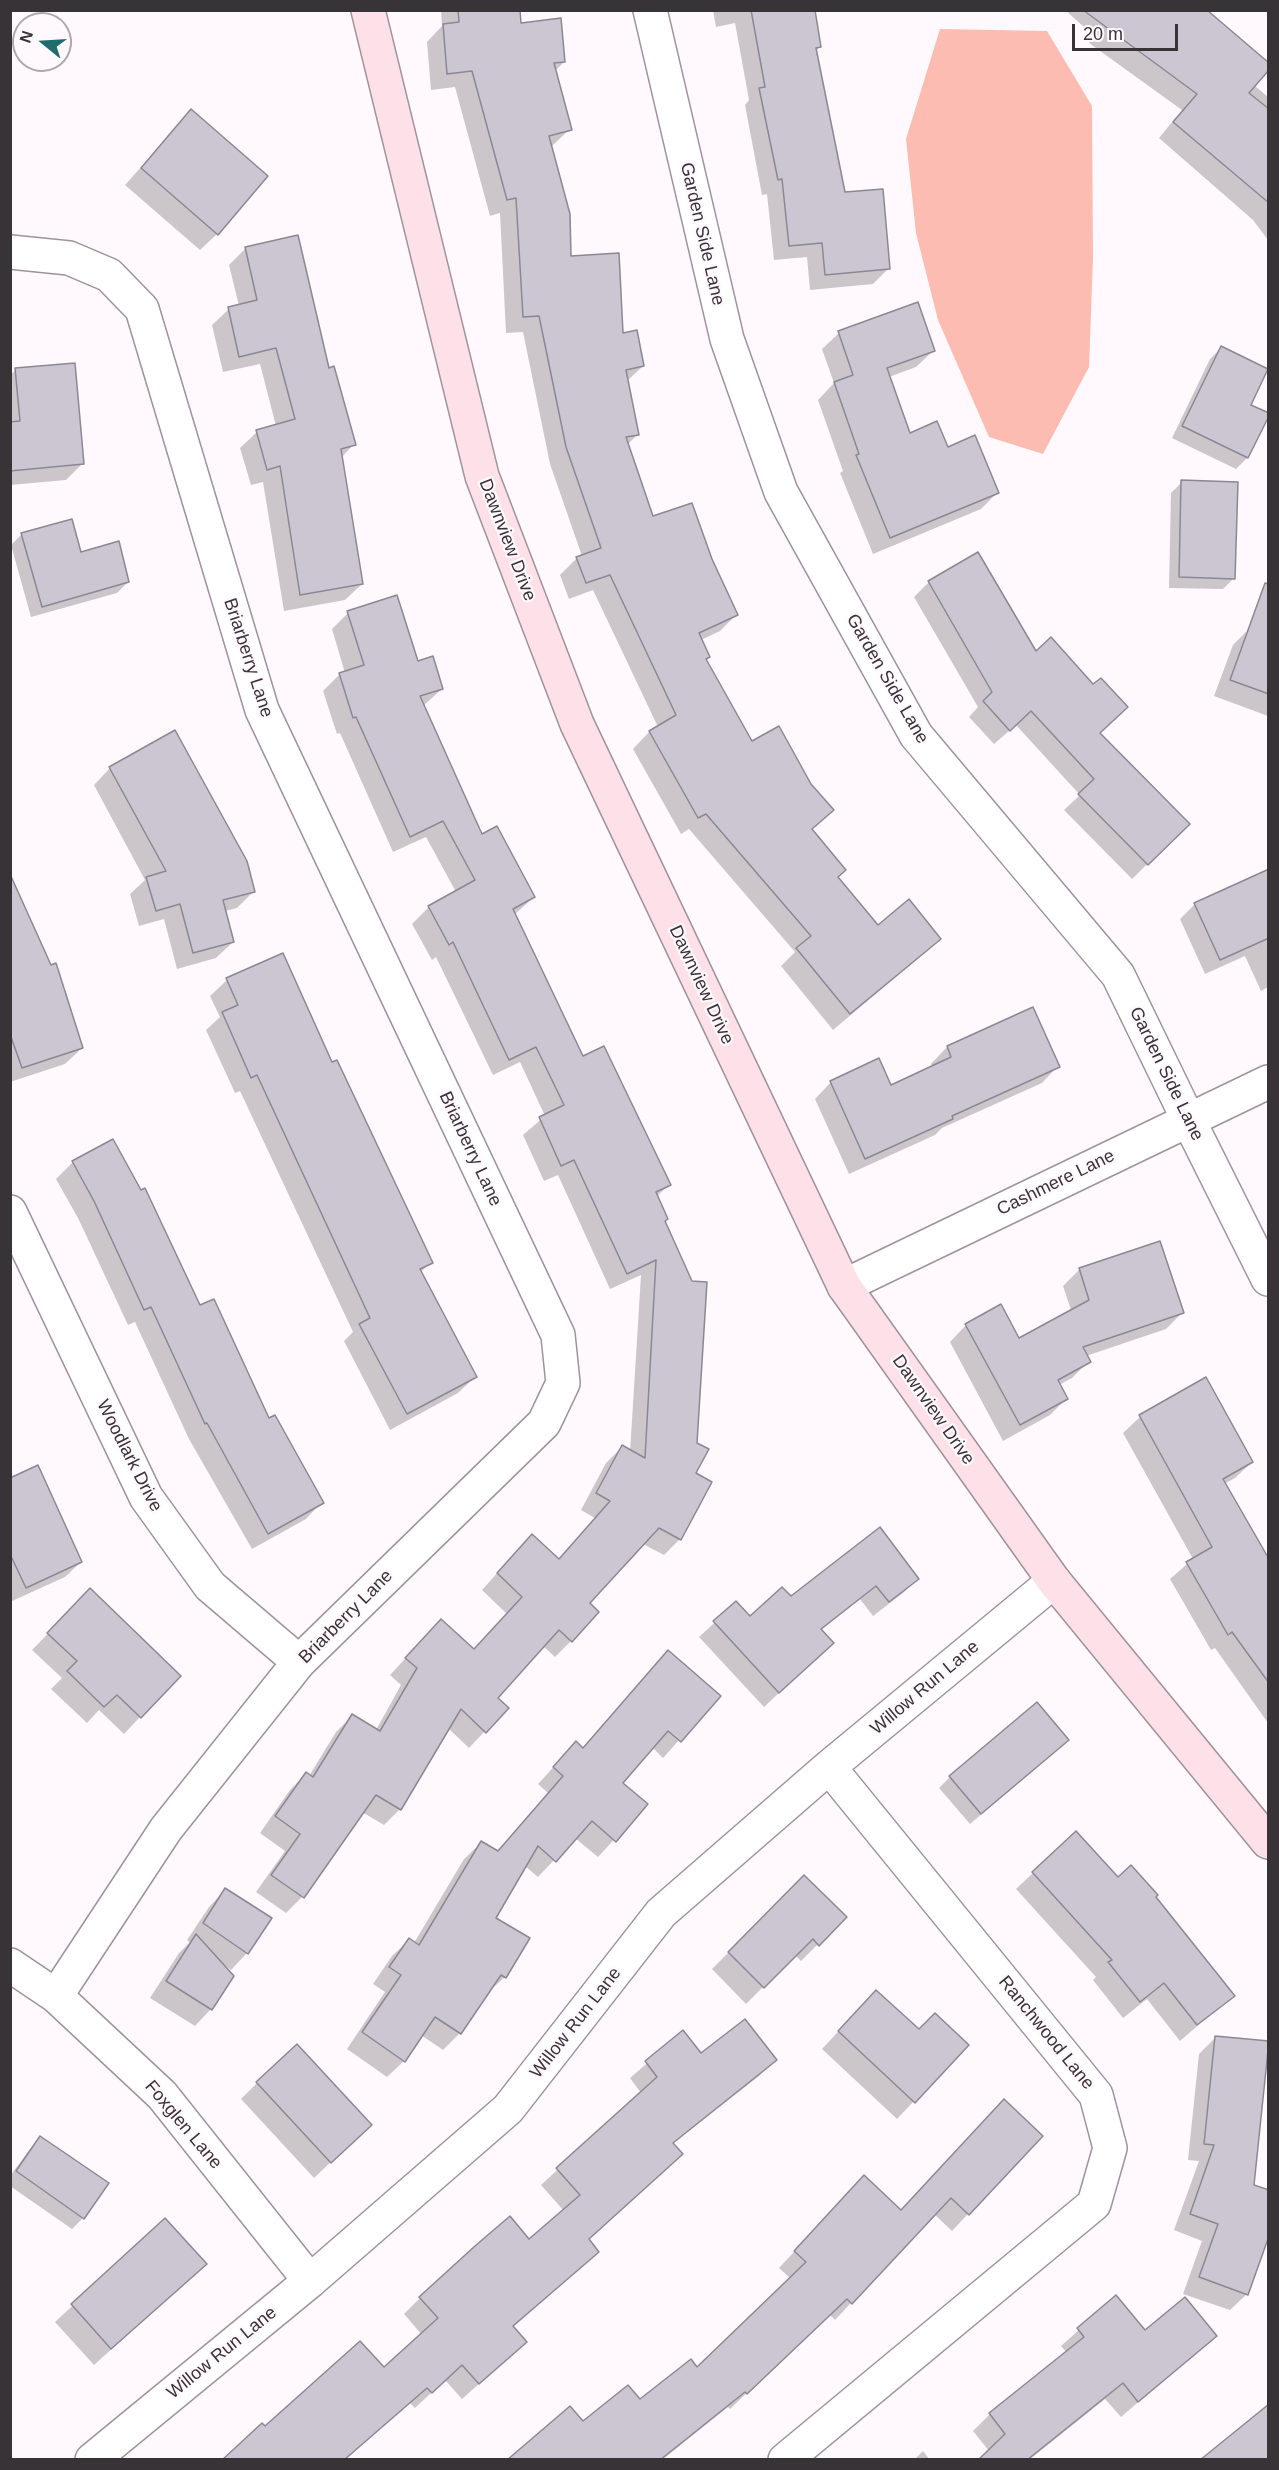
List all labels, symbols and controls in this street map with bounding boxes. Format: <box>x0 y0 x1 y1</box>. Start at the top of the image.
north arrow <box>12 12 72 72</box>
scale bar <box>1075 12 1182 50</box>
text: 20 m <box>1083 24 1123 44</box>
text: N <box>16 29 36 45</box>
street label: Garden Side Lane <box>675 160 729 308</box>
street label: Dawnview Drive <box>474 476 540 604</box>
street label: Briarberry Lane <box>219 596 277 720</box>
street label: Garden Side Lane <box>841 610 933 748</box>
street label: Dawnview Drive <box>664 922 738 1048</box>
street label: Garden Side Lane <box>1124 1004 1208 1144</box>
street label: Briarberry Lane <box>434 1088 506 1210</box>
street label: Cashmere Lane <box>994 1145 1118 1221</box>
street label: Dawnview Drive <box>887 1351 979 1469</box>
street label: Woodlark Drive <box>92 1396 166 1516</box>
street label: Briarberry Lane <box>295 1566 397 1668</box>
street label: Willow Run Lane <box>866 1636 984 1740</box>
street label: Willow Run Lane <box>526 1963 626 2083</box>
street label: Ranchwood Lane <box>994 1972 1098 2094</box>
street label: Foxglen Lane <box>140 2076 226 2174</box>
street label: Willow Run Lane <box>163 2302 281 2404</box>

